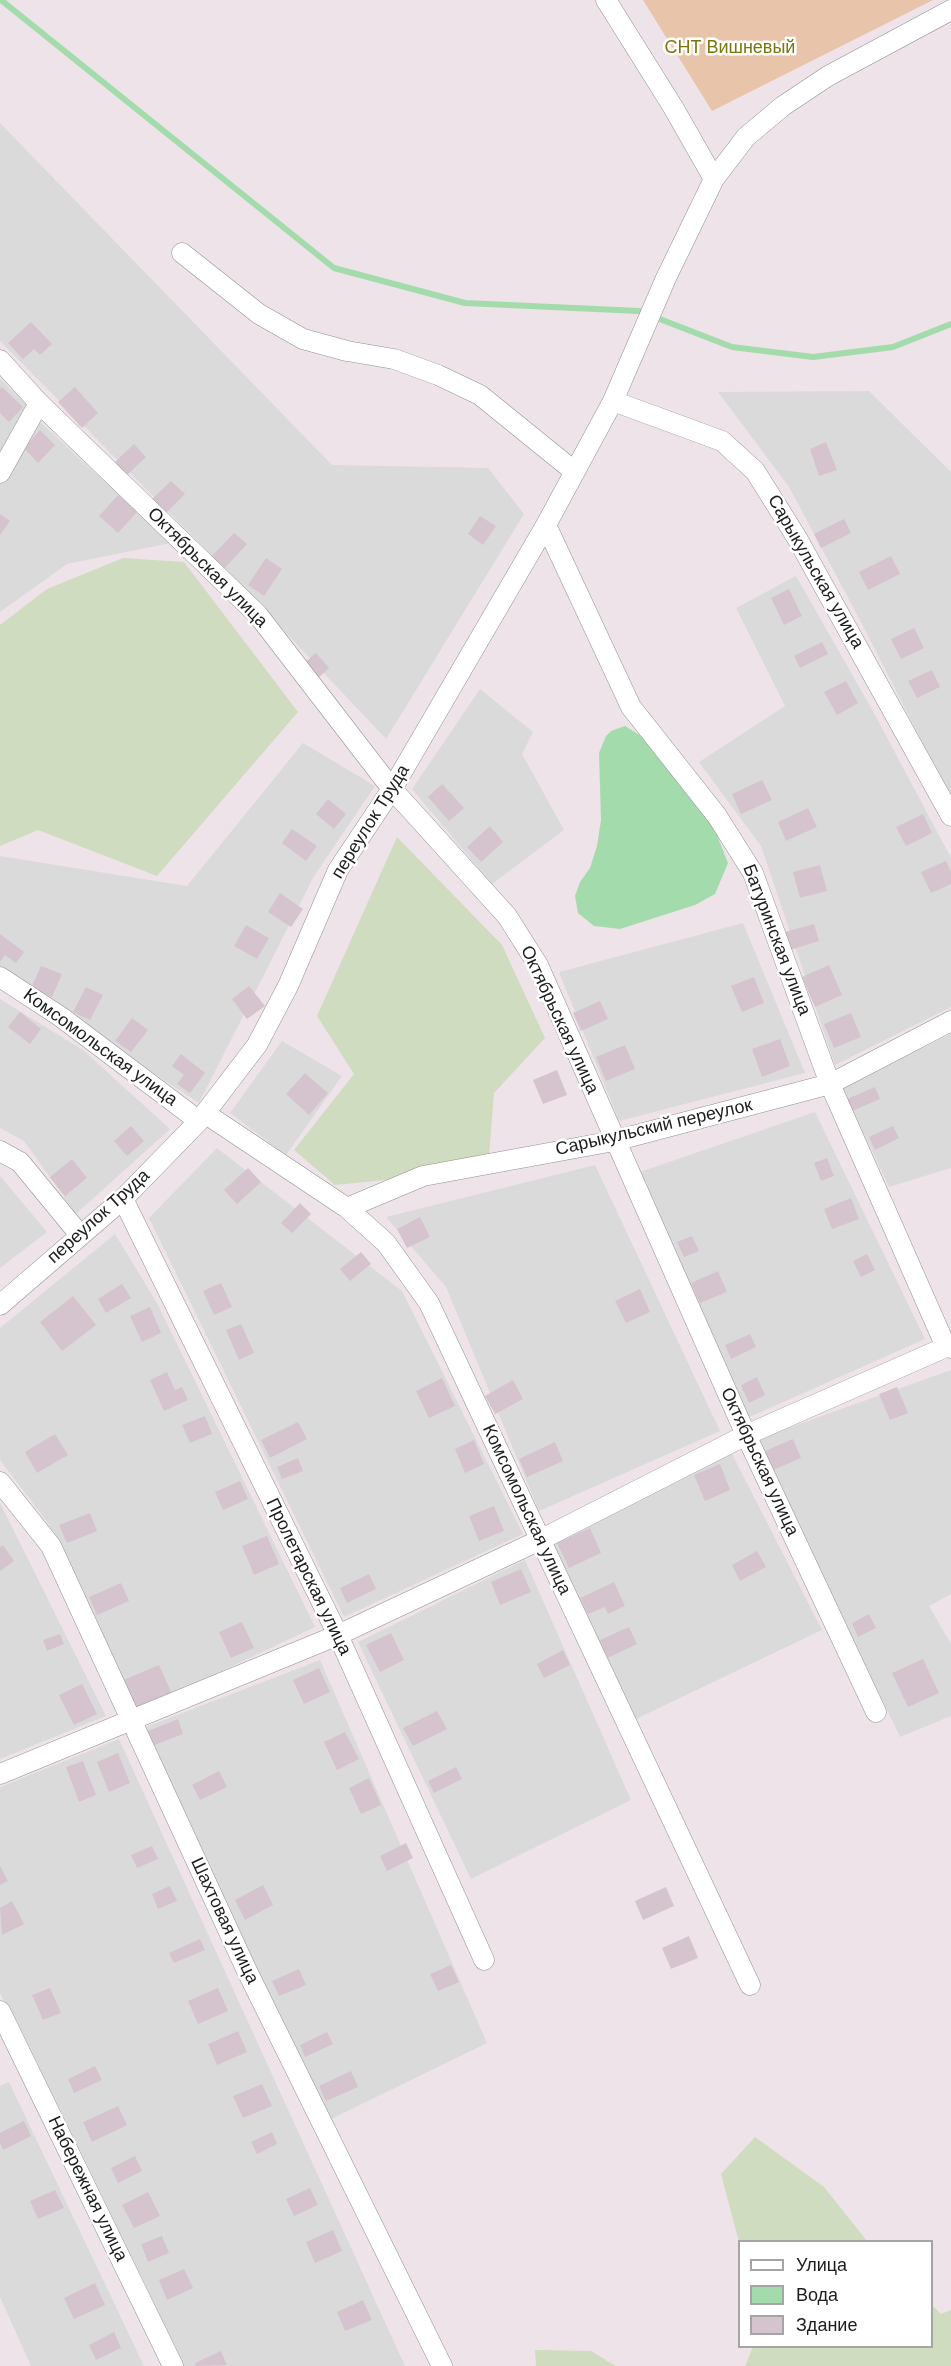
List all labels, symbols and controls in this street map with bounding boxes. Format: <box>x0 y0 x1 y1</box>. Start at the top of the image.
park label: СНТ Вишневый <box>665 37 795 59</box>
street label: Сарыкульская улица <box>762 491 868 653</box>
street label: Октябрьская улица <box>142 503 272 633</box>
street label: переулок Труда <box>327 761 415 883</box>
street label: Батуринская улица <box>737 861 815 1019</box>
street label: Октябрьская улица <box>515 942 603 1098</box>
street label: Комсомольская улица <box>19 985 181 1111</box>
street label: Сарыкульский переулок <box>554 1095 754 1161</box>
street label: переулок Труда <box>43 1165 155 1269</box>
street label: Октябрьская улица <box>715 1384 803 1540</box>
street label: Комсомольская улица <box>477 1421 575 1599</box>
street label: Пролетарская улица <box>261 1495 355 1659</box>
street label: Шахтовая улица <box>185 1854 263 1988</box>
street label: Набережная улица <box>42 2113 132 2265</box>
legend <box>738 2240 933 2348</box>
text: Улица <box>796 2253 847 2277</box>
text: Вода <box>796 2283 838 2307</box>
text: Здание <box>796 2313 857 2337</box>

